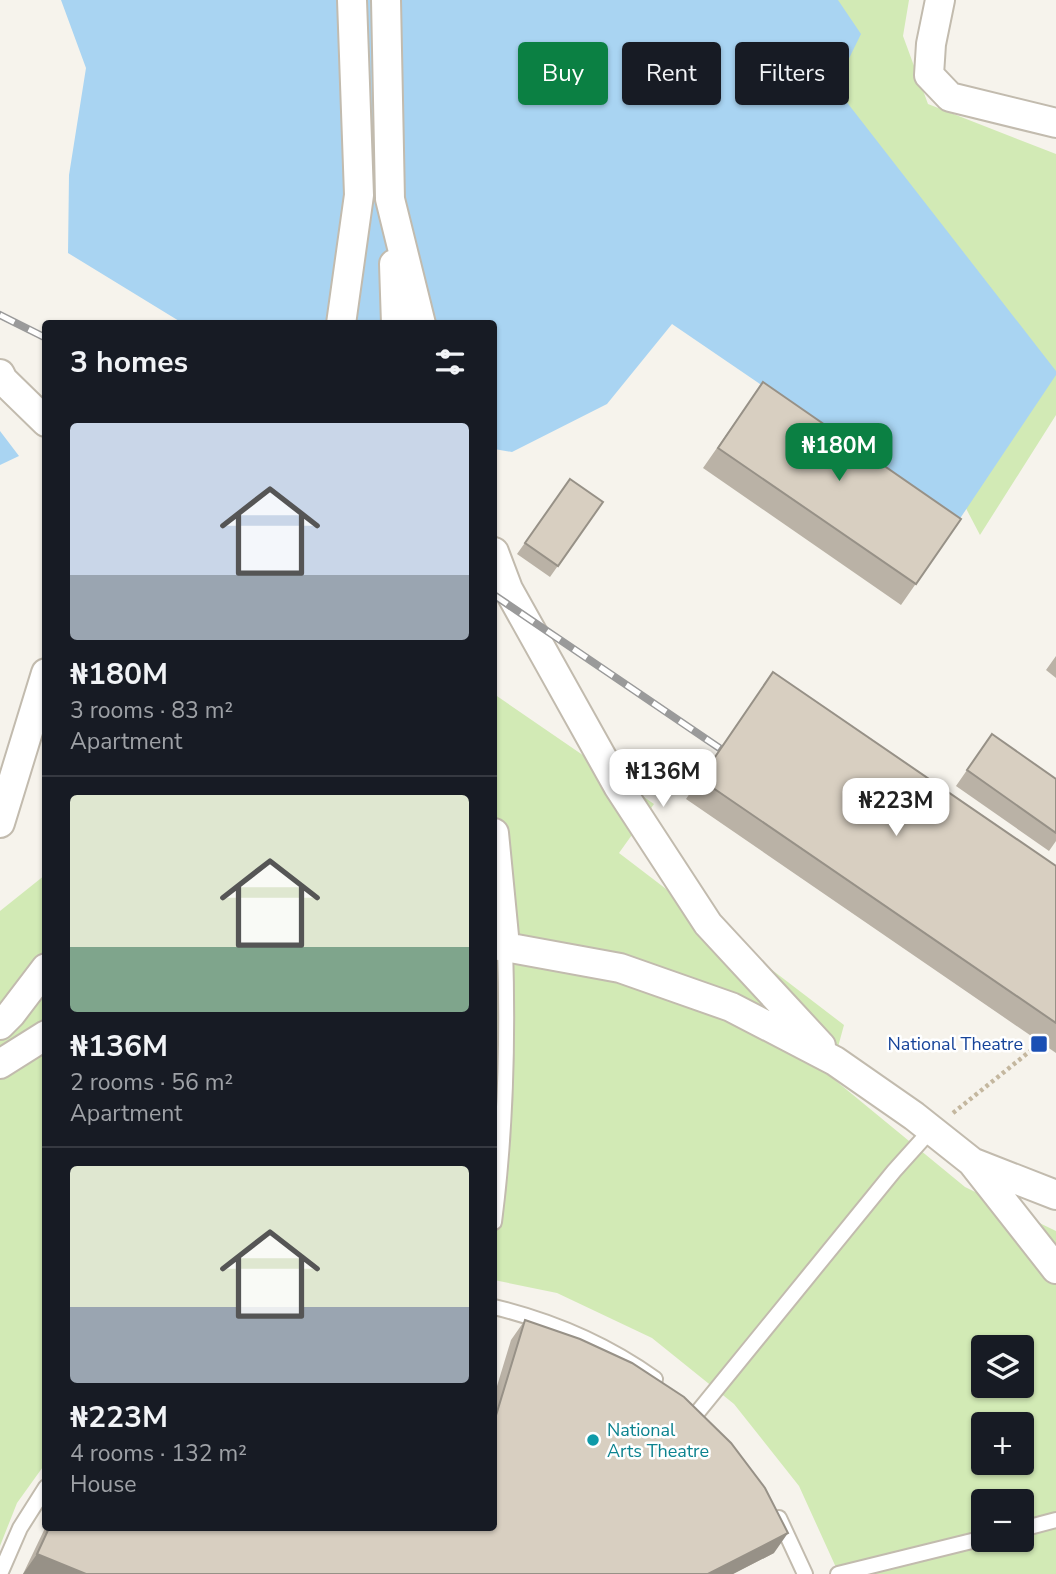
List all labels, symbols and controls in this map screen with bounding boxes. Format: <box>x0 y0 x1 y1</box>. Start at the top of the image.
chip: Buy <box>518 42 608 105</box>
chip: Rent <box>622 42 721 105</box>
chip: Filters <box>735 42 849 105</box>
text: 3 homes <box>70 342 188 383</box>
icon: filters <box>431 343 469 381</box>
pin: ₦180M <box>790 424 888 483</box>
text: ₦180M <box>801 430 877 461</box>
icon: home <box>207 468 333 594</box>
text: ₦180M <box>70 654 168 695</box>
text: 3 rooms · 83 m² <box>70 695 233 726</box>
text: Apartment <box>70 726 182 757</box>
pin: ₦136M <box>614 750 712 809</box>
text: ₦136M <box>625 756 701 787</box>
pin: ₦223M <box>847 778 945 838</box>
text: ₦223M <box>858 785 934 816</box>
icon: home <box>207 840 333 966</box>
text: ₦136M <box>70 1026 168 1067</box>
place label: National Theatre <box>888 1032 1023 1056</box>
marker: National Theatre <box>1029 1034 1049 1054</box>
text: 2 rooms · 56 m² <box>70 1067 233 1098</box>
text: Apartment <box>70 1098 182 1129</box>
icon: home <box>207 1211 333 1337</box>
map controls <box>971 1335 1034 1552</box>
button: layers <box>971 1335 1034 1398</box>
text: ₦223M <box>70 1397 168 1438</box>
button: + <box>971 1412 1034 1475</box>
place label: National Arts Theatre <box>607 1418 709 1463</box>
marker: National Arts Theatre <box>585 1432 601 1448</box>
text: 4 rooms · 132 m² <box>70 1438 247 1469</box>
text: House <box>70 1469 137 1500</box>
button: − <box>971 1489 1034 1552</box>

